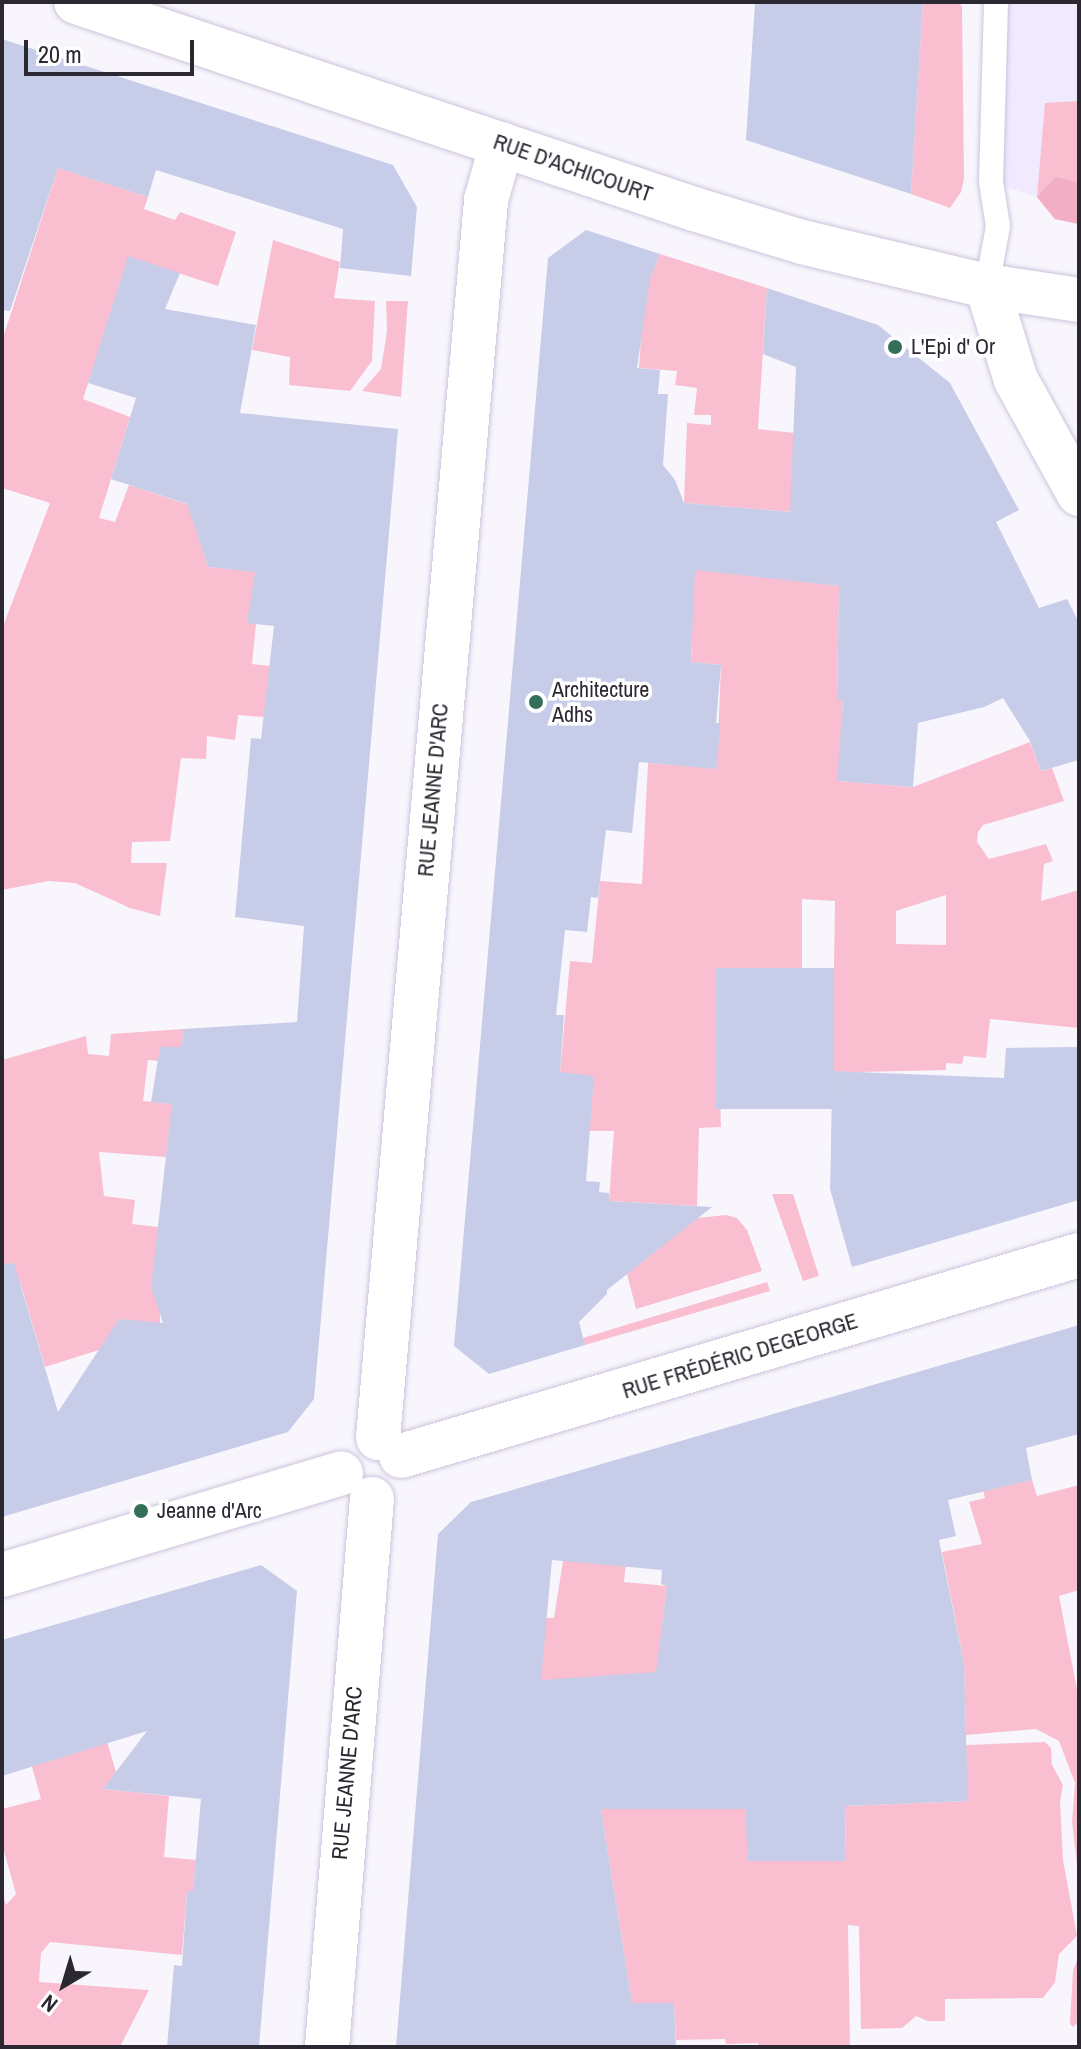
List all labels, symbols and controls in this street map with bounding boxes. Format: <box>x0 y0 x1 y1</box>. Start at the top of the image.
scale bar <box>28 24 198 74</box>
text: 20 m <box>38 38 82 70</box>
street label: RUE D'ACHICOURT <box>490 128 656 208</box>
place label: L'Epi d' Or <box>911 334 995 360</box>
marker: L'Epi d' Or <box>886 338 904 356</box>
place label: Architecture Adhs <box>552 676 649 728</box>
marker: Architecture Adhs <box>527 693 545 711</box>
street label: RUE JEANNE D'ARC <box>412 702 454 878</box>
street label: RUE FRÉDÉRIC DEGEORGE <box>619 1308 861 1404</box>
place label: Jeanne d'Arc <box>157 1498 262 1524</box>
marker: Jeanne d'Arc <box>132 1502 150 1520</box>
street label: RUE JEANNE D'ARC <box>326 1685 368 1861</box>
north arrow <box>24 1945 104 2025</box>
text: N <box>35 1988 64 2020</box>

